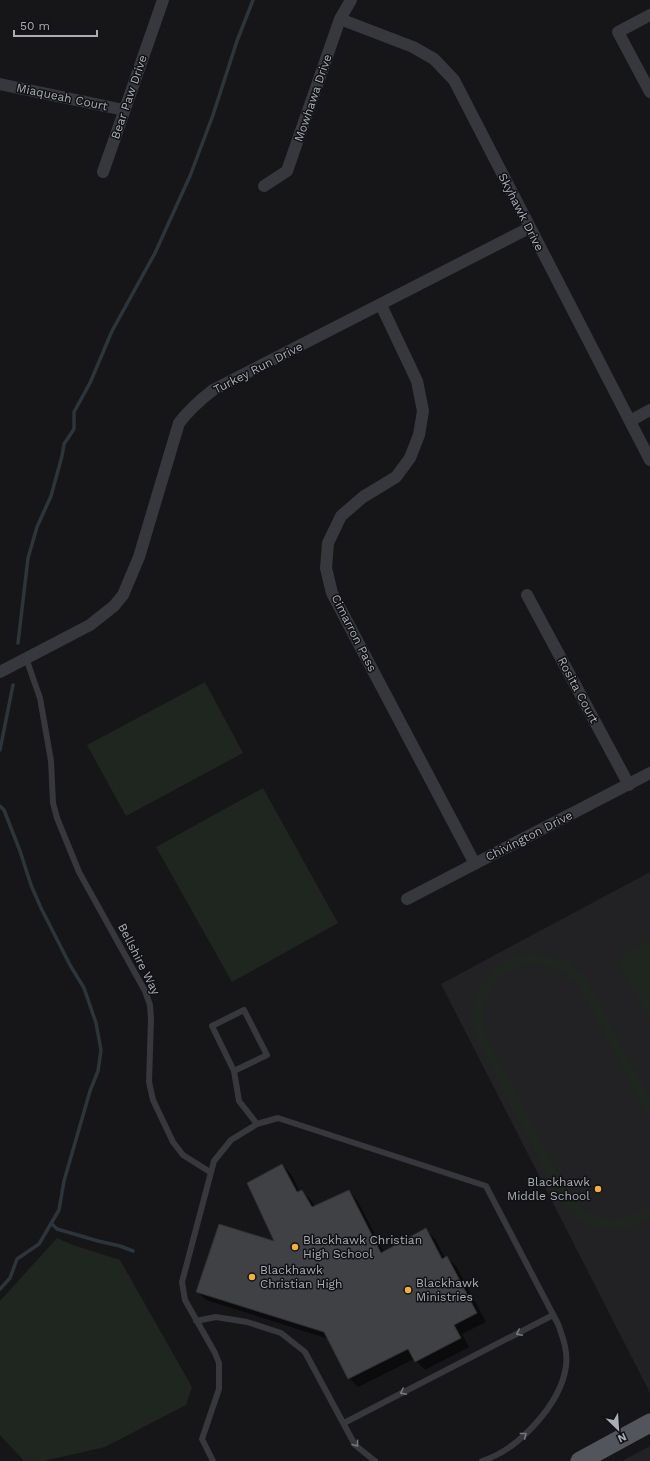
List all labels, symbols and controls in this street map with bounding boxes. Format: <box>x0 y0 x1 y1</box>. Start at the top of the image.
scale bar <box>14 12 97 38</box>
text: 50 m <box>20 19 50 33</box>
street label: Mowhawa Drive <box>291 52 335 144</box>
street label: Bear Paw Drive <box>108 53 150 141</box>
street label: Miaqueah Court <box>15 81 109 113</box>
street label: Skyhawk Drive <box>495 171 547 253</box>
street label: Turkey Run Drive <box>211 339 305 397</box>
street label: Cimarron Pass <box>329 592 379 674</box>
street label: Rosita Court <box>555 655 601 725</box>
street label: Chivington Drive <box>483 808 575 864</box>
street label: Bellshire Way <box>115 921 163 998</box>
place label: Blackhawk Middle School <box>507 1175 590 1203</box>
marker: Blackhawk Middle School <box>593 1184 603 1194</box>
place label: Blackhawk Christian High School <box>303 1233 422 1261</box>
marker: Blackhawk Christian High School <box>290 1242 300 1252</box>
place label: Blackhawk Christian High <box>260 1263 342 1291</box>
marker: Blackhawk Christian High <box>247 1272 257 1282</box>
place label: Blackhawk Ministries <box>416 1276 479 1304</box>
marker: Blackhawk Ministries <box>403 1285 413 1295</box>
one-way arrow <box>515 1328 523 1335</box>
one-way arrow <box>400 1387 407 1395</box>
north arrow <box>598 1409 638 1449</box>
text: N <box>616 1430 628 1445</box>
one-way arrow <box>520 1432 527 1439</box>
one-way arrow <box>352 1440 359 1447</box>

